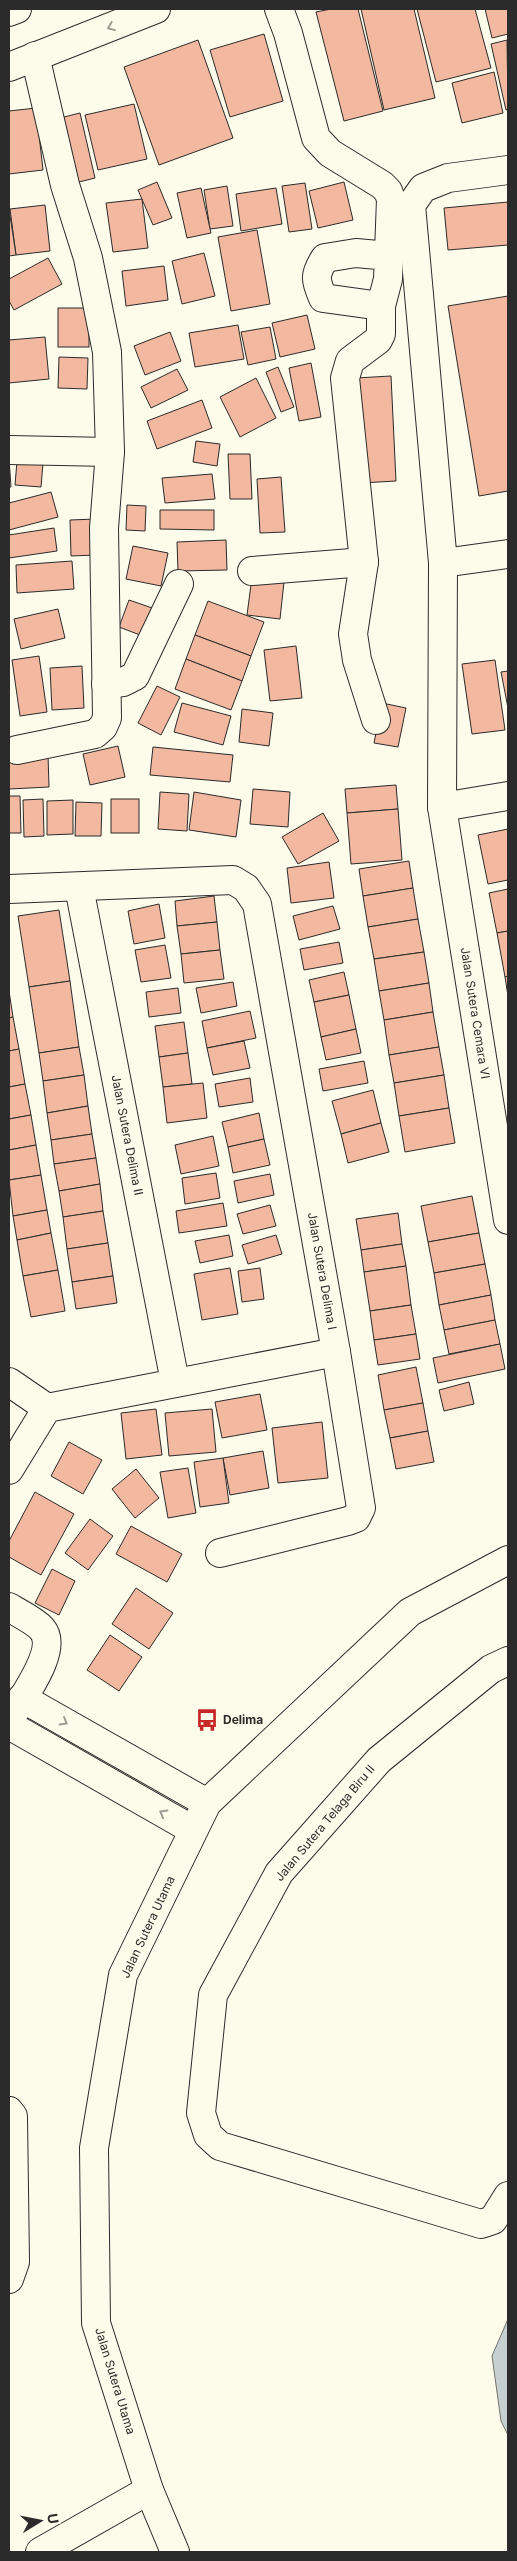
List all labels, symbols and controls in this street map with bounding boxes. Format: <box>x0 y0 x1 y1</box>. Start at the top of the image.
one-way arrow <box>107 20 116 31</box>
street label: Jalan Sutera Cemara VI <box>458 946 493 1080</box>
street label: Jalan Sutera Delima II <box>108 1073 147 1196</box>
street label: Jalan Sutera Delima I <box>305 1211 340 1331</box>
bus stop icon: Delima <box>194 1707 220 1733</box>
place label: Delima <box>223 1712 263 1727</box>
one-way arrow <box>59 1716 68 1726</box>
street label: Jalan Sutera Telaga Biru II <box>272 1762 378 1884</box>
one-way arrow <box>159 1809 168 1819</box>
street label: Jalan Sutera Utama <box>117 1873 178 1980</box>
street label: Jalan Sutera Utama <box>92 2326 139 2436</box>
north arrow <box>15 2496 65 2546</box>
text: U <box>44 2512 63 2525</box>

